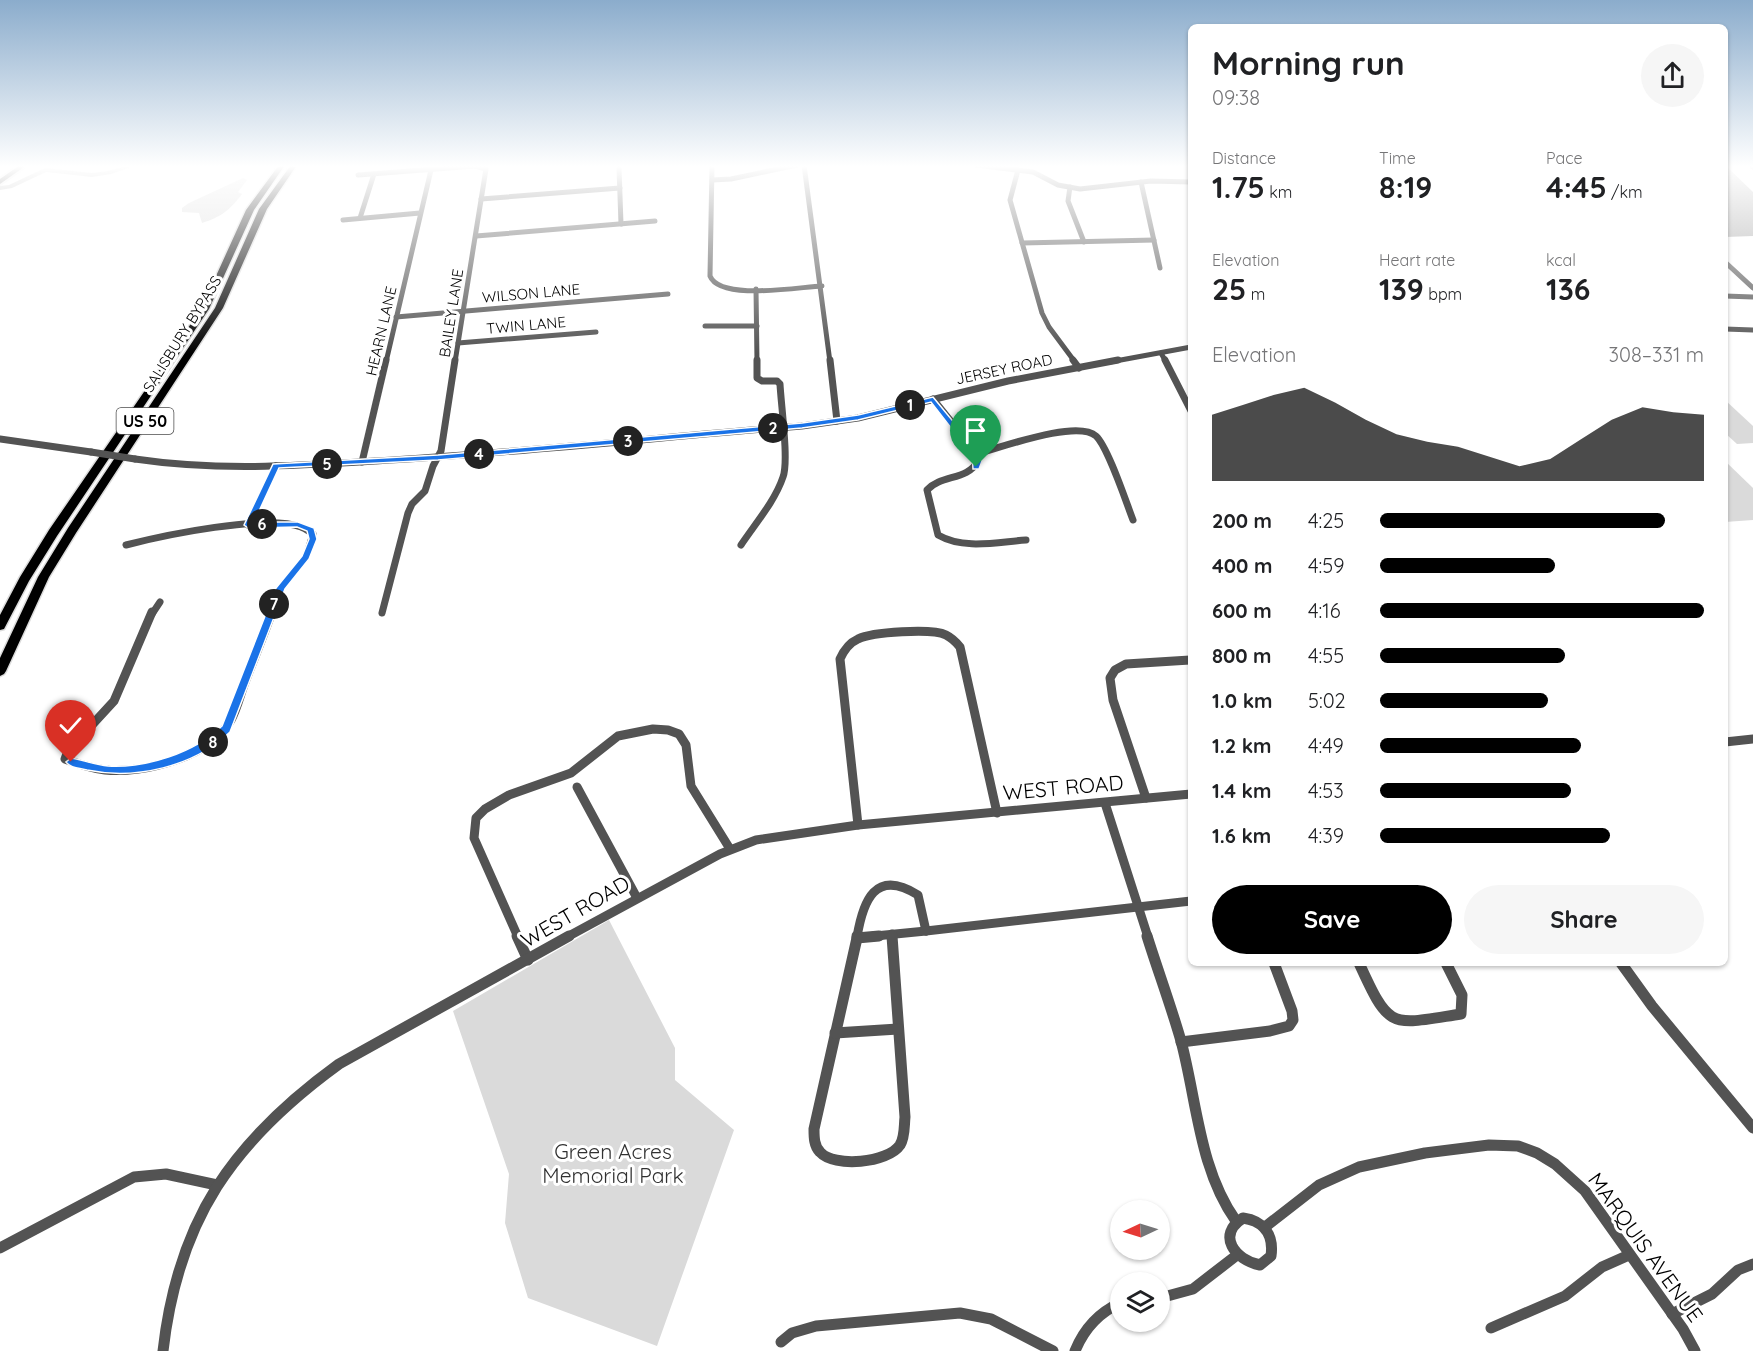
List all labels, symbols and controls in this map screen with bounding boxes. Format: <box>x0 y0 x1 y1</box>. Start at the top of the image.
text: Morning run <box>1212 42 1405 83</box>
button: share <box>1641 44 1704 107</box>
text: 09:38 <box>1212 85 1260 110</box>
text: Distance <box>1212 148 1276 168</box>
text: Time <box>1379 148 1416 168</box>
text: Pace <box>1546 148 1582 168</box>
text: 1.75 <box>1212 168 1265 206</box>
text: 8:19 <box>1379 168 1432 206</box>
text: 4:45 <box>1546 168 1607 206</box>
text: km <box>1265 182 1292 202</box>
text: /km <box>1607 182 1643 202</box>
text: Elevation <box>1212 250 1279 270</box>
text: Heart rate <box>1379 250 1455 270</box>
text: kcal <box>1546 250 1576 270</box>
street label: BAILEY LANE <box>435 267 467 359</box>
text: 25 <box>1212 270 1246 308</box>
text: 139 <box>1379 270 1424 308</box>
text: 136 <box>1546 270 1590 308</box>
street label: SALISBURY BYPASS <box>139 272 225 396</box>
street label: WILSON LANE <box>481 279 581 307</box>
street label: HEARN LANE <box>361 284 401 378</box>
text: m <box>1246 284 1265 304</box>
text: bpm <box>1424 284 1462 304</box>
street label: TWIN LANE <box>486 312 566 338</box>
text: Elevation <box>1212 342 1296 367</box>
text: 308–331 m <box>1609 342 1704 367</box>
street label: JERSEY ROAD <box>954 349 1054 389</box>
pin: 1 <box>895 390 925 420</box>
text: 1 <box>907 395 913 415</box>
pin <box>950 405 1001 467</box>
road number: US 50 <box>116 408 174 434</box>
pin: 2 <box>758 413 788 443</box>
icon: arrive <box>959 414 992 447</box>
text: 2 <box>768 418 778 438</box>
pin: 3 <box>613 426 643 456</box>
text: 3 <box>624 431 632 451</box>
pin: 4 <box>464 439 494 469</box>
text: 4 <box>474 444 484 464</box>
pin: 5 <box>312 449 342 479</box>
text: 5 <box>322 454 332 474</box>
text: 200 m <box>1212 508 1272 533</box>
text: 4:25 <box>1308 508 1344 533</box>
pin: 6 <box>247 509 277 539</box>
text: 6 <box>258 514 266 534</box>
text: 400 m <box>1212 553 1272 578</box>
text: 4:59 <box>1308 553 1344 578</box>
pin: 7 <box>259 589 289 619</box>
text: 7 <box>270 594 278 614</box>
text: 600 m <box>1212 598 1272 623</box>
text: 4:16 <box>1308 598 1340 623</box>
text: 800 m <box>1212 643 1272 668</box>
text: 4:55 <box>1308 643 1344 668</box>
text: 1.0 km <box>1212 688 1272 713</box>
text: 5:02 <box>1308 688 1346 713</box>
pin <box>45 700 96 762</box>
icon: check <box>54 709 87 742</box>
pin: 8 <box>198 727 228 757</box>
text: 8 <box>209 732 217 752</box>
text: 1.2 km <box>1212 733 1272 758</box>
text: 4:49 <box>1308 733 1344 758</box>
street label: WEST ROAD <box>1002 769 1124 805</box>
text: 1.4 km <box>1212 778 1271 803</box>
text: 4:53 <box>1308 778 1344 803</box>
text: 1.6 km <box>1212 823 1271 848</box>
text: 4:39 <box>1308 823 1344 848</box>
street label: WEST ROAD <box>516 869 634 953</box>
button: Save <box>1212 885 1452 954</box>
button: Share <box>1464 885 1704 954</box>
park label: Green Acres Memorial Park <box>542 1138 684 1188</box>
street label: MARQUIS AVENUE <box>1583 1167 1709 1327</box>
north arrow <box>1110 1200 1170 1260</box>
map controls <box>1110 1200 1170 1332</box>
button: layers <box>1110 1272 1170 1332</box>

